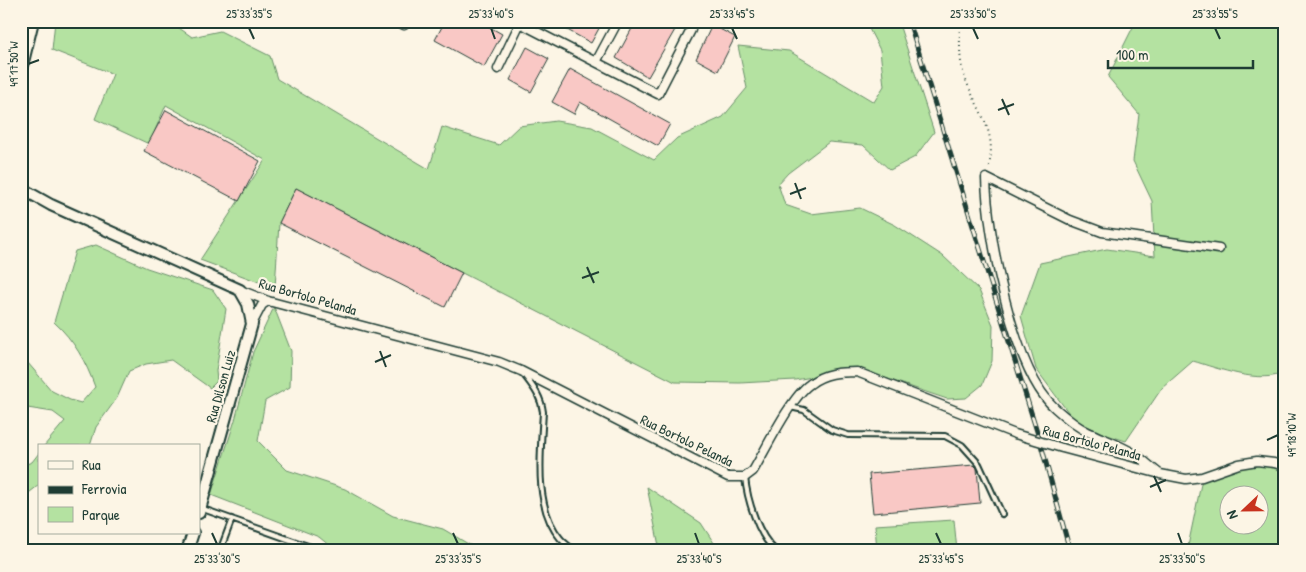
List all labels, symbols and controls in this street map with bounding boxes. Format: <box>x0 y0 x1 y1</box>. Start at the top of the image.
text: 25°33'35"S <box>226 5 272 22</box>
text: 25°33'40"S <box>468 5 514 22</box>
text: 25°33'45"S <box>710 5 755 22</box>
text: 25°33'50"S <box>950 5 996 22</box>
text: 25°33'55"S <box>1192 5 1238 22</box>
scale bar <box>1108 38 1254 70</box>
text: 49°17'50"W <box>5 41 22 87</box>
text: 100 m <box>1116 44 1149 65</box>
street label: Rua Bortolo Pelanda <box>257 273 359 319</box>
street label: Rua Dilson Luiz <box>201 347 239 425</box>
street label: Rua Bortolo Pelanda <box>638 409 737 471</box>
text: 49°18'10"W <box>1283 412 1300 457</box>
street label: Rua Bortolo Pelanda <box>1041 420 1144 464</box>
legend <box>38 444 200 534</box>
text: Rua <box>82 454 101 475</box>
text: Ferrovia <box>81 478 127 499</box>
north arrow <box>1218 484 1268 534</box>
text: Parque <box>82 504 120 525</box>
text: N <box>1221 508 1242 522</box>
text: 25°33'30"S <box>194 550 241 567</box>
text: 25°33'35"S <box>435 550 481 567</box>
text: 25°33'40"S <box>676 550 722 567</box>
text: 25°33'45"S <box>919 550 964 567</box>
text: 25°33'50"S <box>1159 550 1205 567</box>

